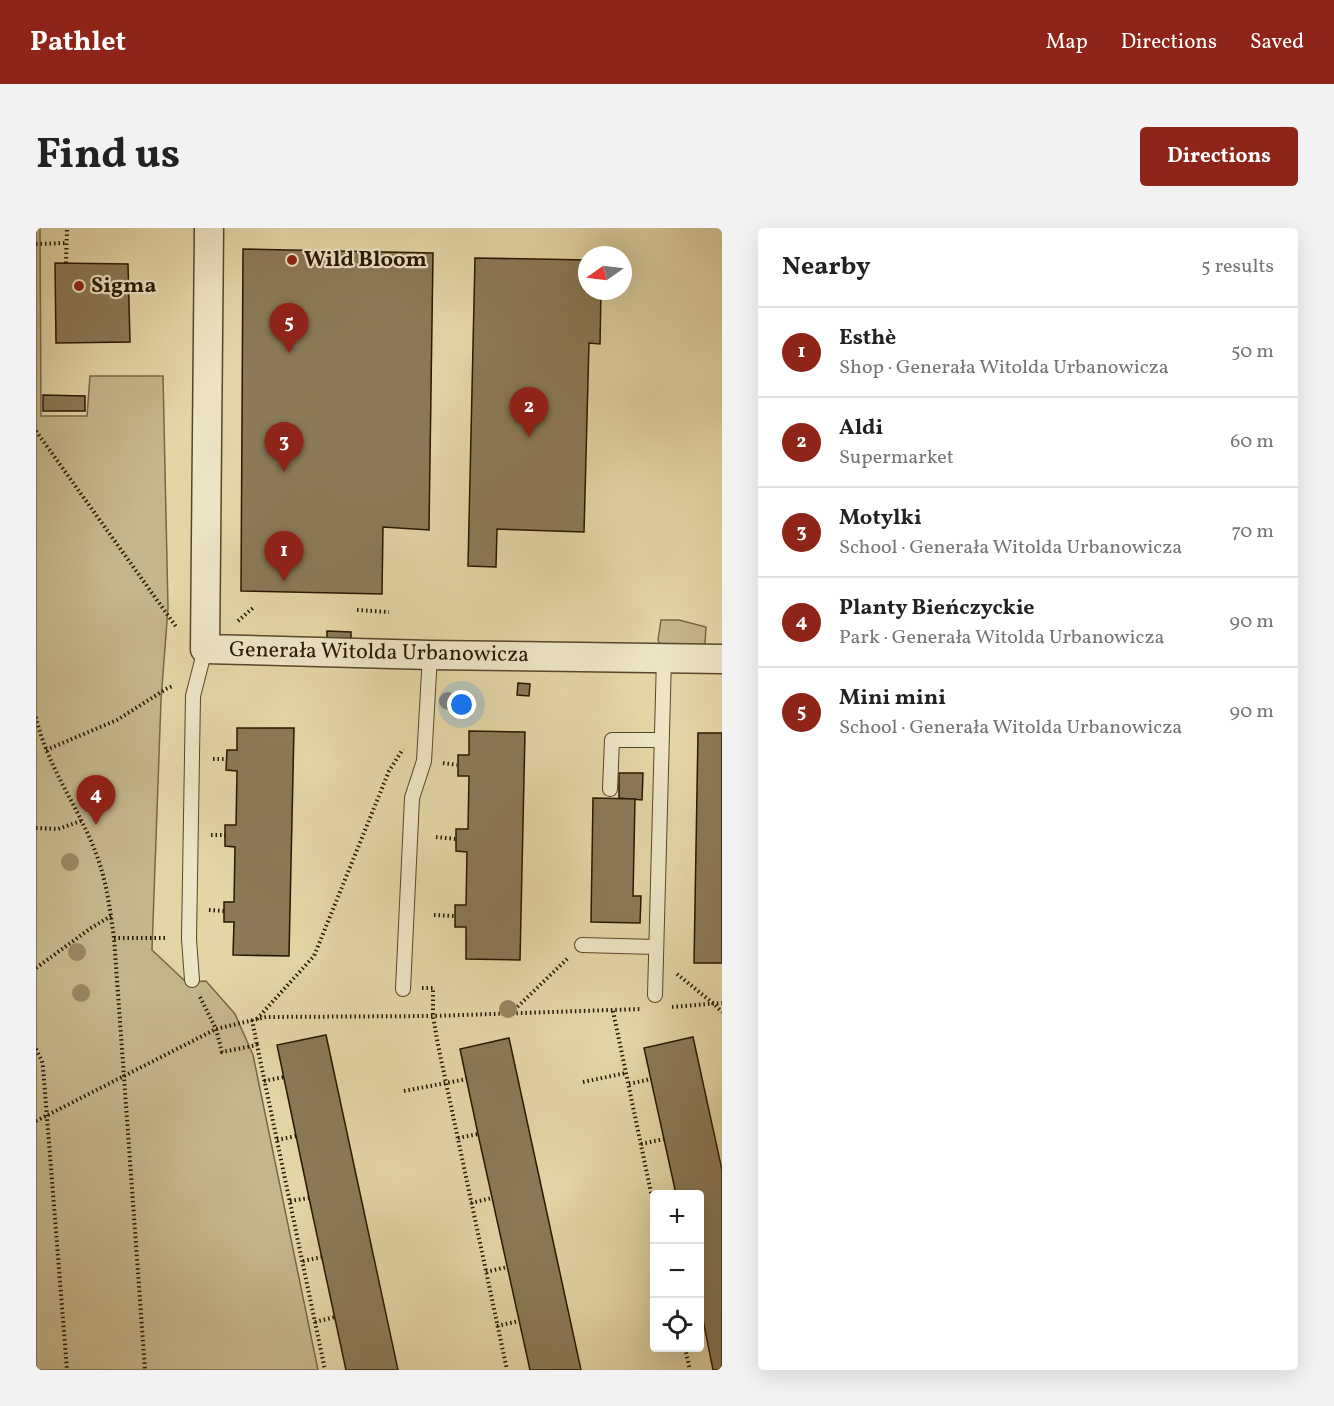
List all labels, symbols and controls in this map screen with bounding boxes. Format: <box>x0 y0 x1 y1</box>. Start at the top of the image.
text: Pathlet <box>30 23 126 62</box>
text: Map <box>1046 28 1088 57</box>
text: Directions <box>1121 28 1217 57</box>
text: Saved <box>1250 28 1304 57</box>
text: Find us <box>36 127 180 186</box>
button: Directions <box>1140 127 1298 186</box>
place label: Wild Bloom <box>304 245 427 276</box>
north arrow <box>578 246 632 300</box>
text: Nearby <box>782 249 871 285</box>
marker: Wild Bloom <box>285 253 299 267</box>
text: 5 results <box>1201 253 1274 281</box>
place label: Sigma <box>91 271 156 302</box>
marker: Sigma <box>72 279 86 293</box>
pin: 5 <box>270 304 308 353</box>
text: Esthè <box>839 323 896 354</box>
text: 1 <box>797 338 806 366</box>
text: 50 m <box>1231 338 1274 366</box>
text: Shop · Generała Witolda Urbanowicza <box>839 354 1169 382</box>
pin: 2 <box>510 388 548 437</box>
text: Aldi <box>839 413 883 444</box>
pin: 3 <box>264 422 304 472</box>
text: 2 <box>796 428 807 456</box>
text: 60 m <box>1230 428 1274 456</box>
text: Supermarket <box>839 444 954 472</box>
text: Motylki <box>839 503 922 534</box>
text: 3 <box>796 518 807 546</box>
text: 70 m <box>1231 518 1274 546</box>
pin: 1 <box>264 532 304 581</box>
text: School · Generała Witolda Urbanowicza <box>839 534 1182 562</box>
text: Planty Bieńczyckie <box>839 593 1035 624</box>
text: 4 <box>795 608 808 636</box>
text: 90 m <box>1230 608 1274 636</box>
text: Park · Generała Witolda Urbanowicza <box>839 624 1165 652</box>
street label: Generała Witolda Urbanowicza <box>229 635 529 671</box>
text: Mini mini <box>839 683 946 714</box>
your location <box>447 690 476 719</box>
text: 5 <box>797 698 806 726</box>
text: 90 m <box>1230 698 1274 726</box>
text: School · Generała Witolda Urbanowicza <box>839 714 1182 742</box>
pin: 4 <box>76 776 116 825</box>
map controls <box>650 1190 704 1352</box>
button: + <box>650 1190 704 1244</box>
button: − <box>650 1244 704 1298</box>
button: locate <box>650 1298 704 1352</box>

